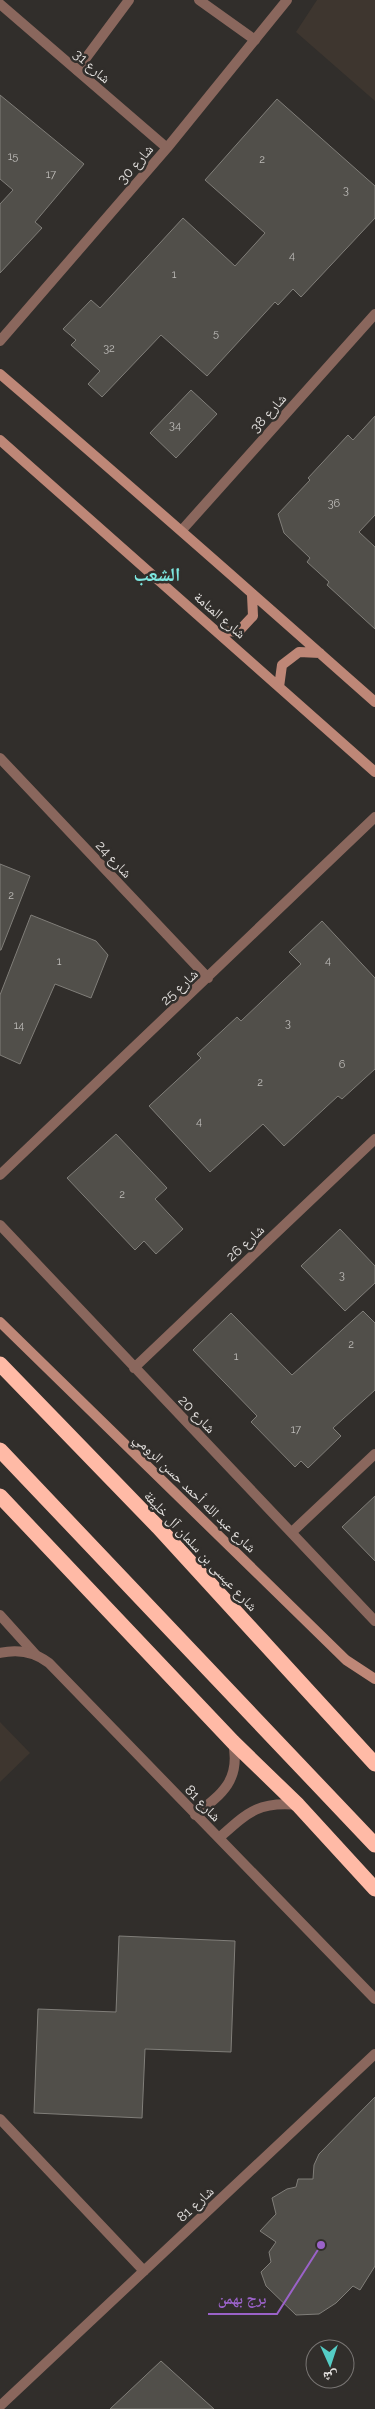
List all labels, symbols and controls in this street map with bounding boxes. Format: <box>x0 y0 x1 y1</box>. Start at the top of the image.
street label: شارع 31 <box>69 46 114 88</box>
street label: شارع 30 <box>114 141 158 188</box>
house number: 15 <box>8 150 18 163</box>
house number: 2 <box>259 153 265 166</box>
house number: 17 <box>46 168 56 181</box>
house number: 3 <box>343 184 349 197</box>
house number: 4 <box>289 249 295 262</box>
house number: 1 <box>172 268 177 281</box>
house number: 5 <box>213 327 219 340</box>
house number: 32 <box>103 342 115 355</box>
street label: شارع 38 <box>247 391 291 437</box>
house number: 34 <box>169 419 181 432</box>
house number: 36 <box>328 497 341 510</box>
district label: الشعب <box>134 563 180 586</box>
street label: شارع المنامة <box>190 588 249 643</box>
street label: شارع 24 <box>91 837 135 882</box>
house number: 2 <box>8 889 14 902</box>
house number: 4 <box>325 954 331 967</box>
house number: 1 <box>57 955 62 968</box>
street label: شارع 25 <box>157 966 202 1010</box>
house number: 3 <box>285 1017 291 1030</box>
house number: 14 <box>14 1019 24 1032</box>
house number: 6 <box>339 1058 346 1071</box>
house number: 2 <box>257 1076 263 1089</box>
house number: 4 <box>196 1115 202 1128</box>
house number: 2 <box>119 1188 125 1201</box>
street label: شارع 26 <box>223 1221 269 1266</box>
house number: 3 <box>339 1269 345 1282</box>
house number: 2 <box>348 1338 354 1351</box>
house number: 1 <box>234 1350 239 1363</box>
street label: شارع 20 <box>174 1392 219 1438</box>
house number: 17 <box>291 1423 301 1436</box>
street label: شارع عبد الله أحمد حسن الرومي <box>128 1430 259 1558</box>
street label: شارع عيسى بن سلمان آل خليفة <box>140 1488 261 1616</box>
street label: شارع 81 <box>180 1781 224 1826</box>
street label: شارع 81 <box>173 2183 218 2226</box>
callout: برج بهمن <box>208 2284 277 2314</box>
text: برج بهمن <box>218 2290 266 2308</box>
north arrow <box>305 2339 355 2389</box>
text: ش <box>323 2368 339 2385</box>

